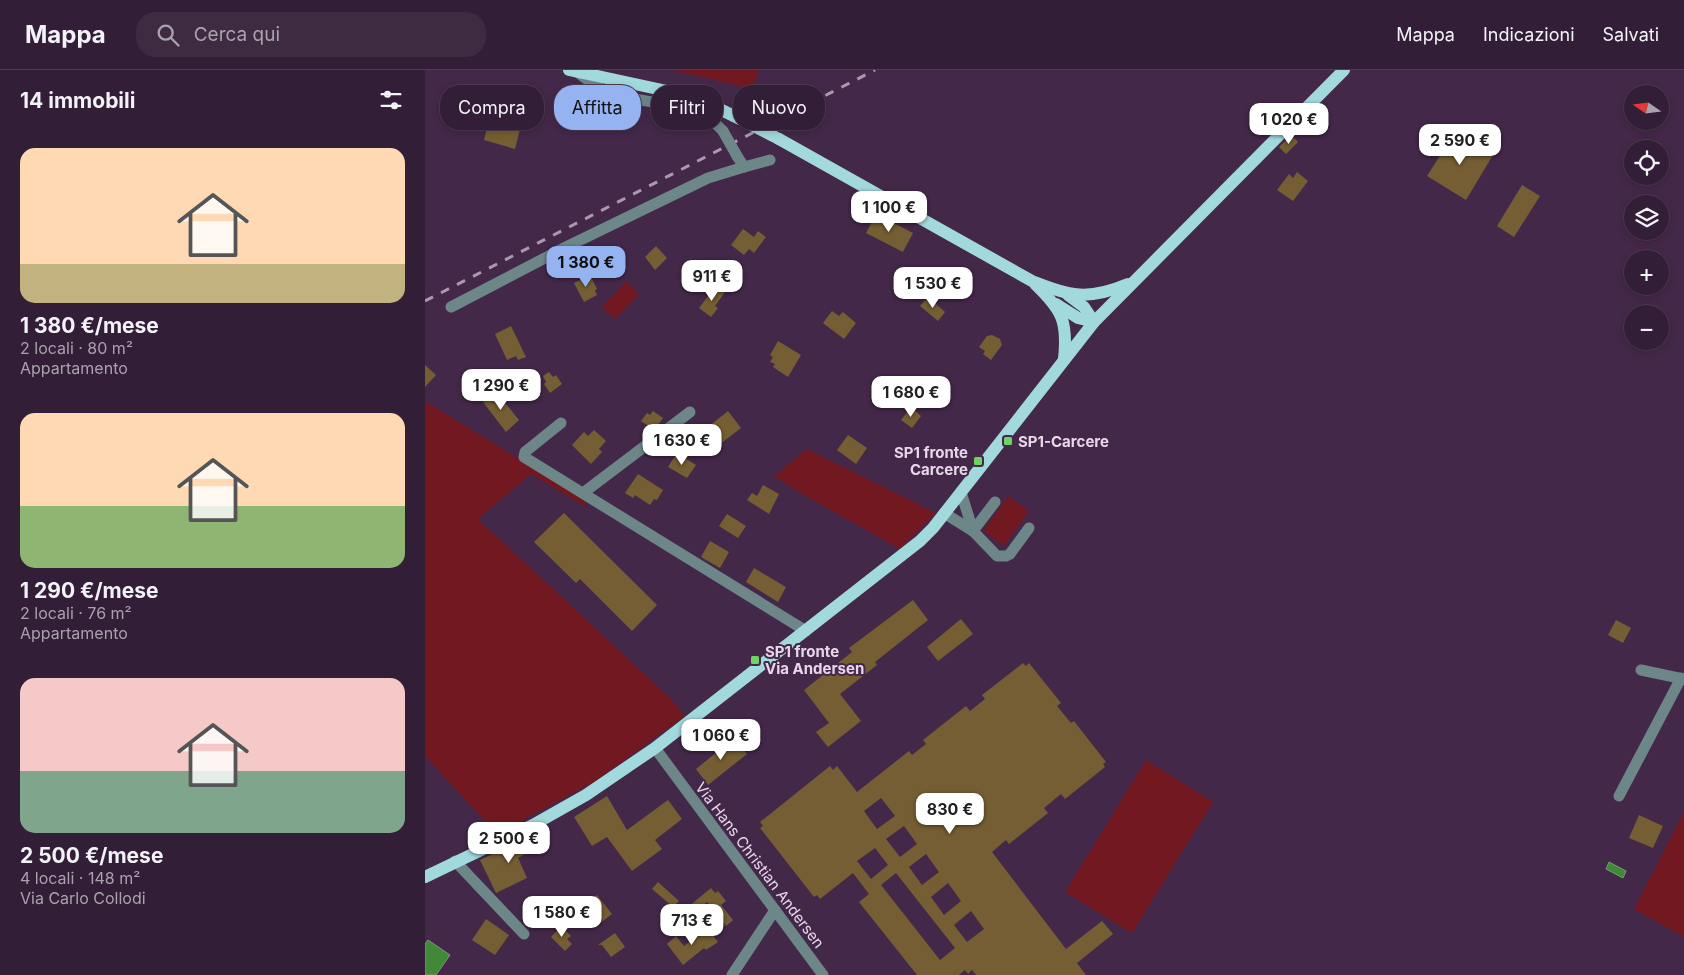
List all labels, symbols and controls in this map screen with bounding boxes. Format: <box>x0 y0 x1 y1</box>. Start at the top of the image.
search box <box>136 12 486 57</box>
text: Mappa <box>25 20 106 49</box>
icon: search <box>154 21 182 49</box>
text: Cerca qui <box>194 23 280 46</box>
text: Mappa <box>1396 24 1455 45</box>
text: Indicazioni <box>1483 24 1575 45</box>
text: Salvati <box>1603 24 1659 45</box>
chip: Compra <box>440 85 544 130</box>
chip: Affitta <box>554 85 641 130</box>
chip: Filtri <box>651 85 723 130</box>
chip: Nuovo <box>733 85 825 130</box>
north arrow <box>1624 85 1669 130</box>
map controls <box>1624 85 1669 350</box>
icon: filters <box>377 86 405 114</box>
text: 14 immobili <box>20 88 135 113</box>
pin: 1 020 € <box>1243 102 1335 145</box>
text: 1 020 € <box>1260 109 1318 129</box>
pin: 2 590 € <box>1414 124 1506 166</box>
text: 2 590 € <box>1430 130 1490 150</box>
button: locate <box>1624 140 1669 185</box>
icon: home <box>168 180 258 270</box>
pin: 1 100 € <box>843 190 935 233</box>
button: layers <box>1624 195 1669 240</box>
text: 1 100 € <box>862 197 916 217</box>
pin: 1 380 € <box>540 246 632 288</box>
button: + <box>1624 250 1669 295</box>
text: 1 380 € <box>558 252 614 272</box>
pin: 911 € <box>677 260 747 302</box>
text: 911 € <box>693 266 731 286</box>
pin: 1 530 € <box>887 266 979 309</box>
text: 1 530 € <box>905 273 961 293</box>
button: − <box>1624 305 1669 350</box>
text: 1 380 €/mese <box>20 313 159 338</box>
text: 2 locali · 80 m² <box>20 338 133 358</box>
text: Appartamento <box>20 358 128 378</box>
pin: 1 290 € <box>455 368 547 411</box>
text: 1 290 € <box>473 375 529 395</box>
pin: 1 680 € <box>865 376 957 418</box>
text: 1 680 € <box>882 382 940 402</box>
pin: 1 630 € <box>636 424 728 466</box>
text: 1 630 € <box>654 430 710 450</box>
place label: SP1-Carcere <box>1018 432 1109 451</box>
marker: SP1-Carcere <box>1002 435 1014 447</box>
place label: SP1 fronte Carcere <box>894 443 968 479</box>
icon: home <box>168 445 258 535</box>
marker: SP1 fronte Carcere <box>972 455 984 467</box>
text: 1 290 €/mese <box>20 578 159 603</box>
text: 2 locali · 76 m² <box>20 603 132 623</box>
text: Appartamento <box>20 623 128 643</box>
place label: SP1 fronte Via Andersen <box>765 642 864 678</box>
marker: SP1 fronte Via Andersen <box>749 654 761 666</box>
icon: home <box>168 710 258 800</box>
pin: 1 060 € <box>675 718 767 761</box>
text: 1 060 € <box>692 725 750 745</box>
street label: Via Hans Christian Andersen <box>691 778 829 952</box>
pin: 830 € <box>915 792 985 835</box>
text: 830 € <box>927 799 973 819</box>
pin: 2 500 € <box>463 822 555 864</box>
text: 2 500 € <box>479 828 539 848</box>
text: 2 500 €/mese <box>20 843 163 868</box>
text: 4 locali · 148 m² <box>20 868 140 888</box>
text: Via Carlo Collodi <box>20 888 146 908</box>
pin: 1 580 € <box>516 896 608 938</box>
text: 1 580 € <box>534 902 590 922</box>
pin: 713 € <box>657 904 727 946</box>
text: 713 € <box>671 910 713 930</box>

